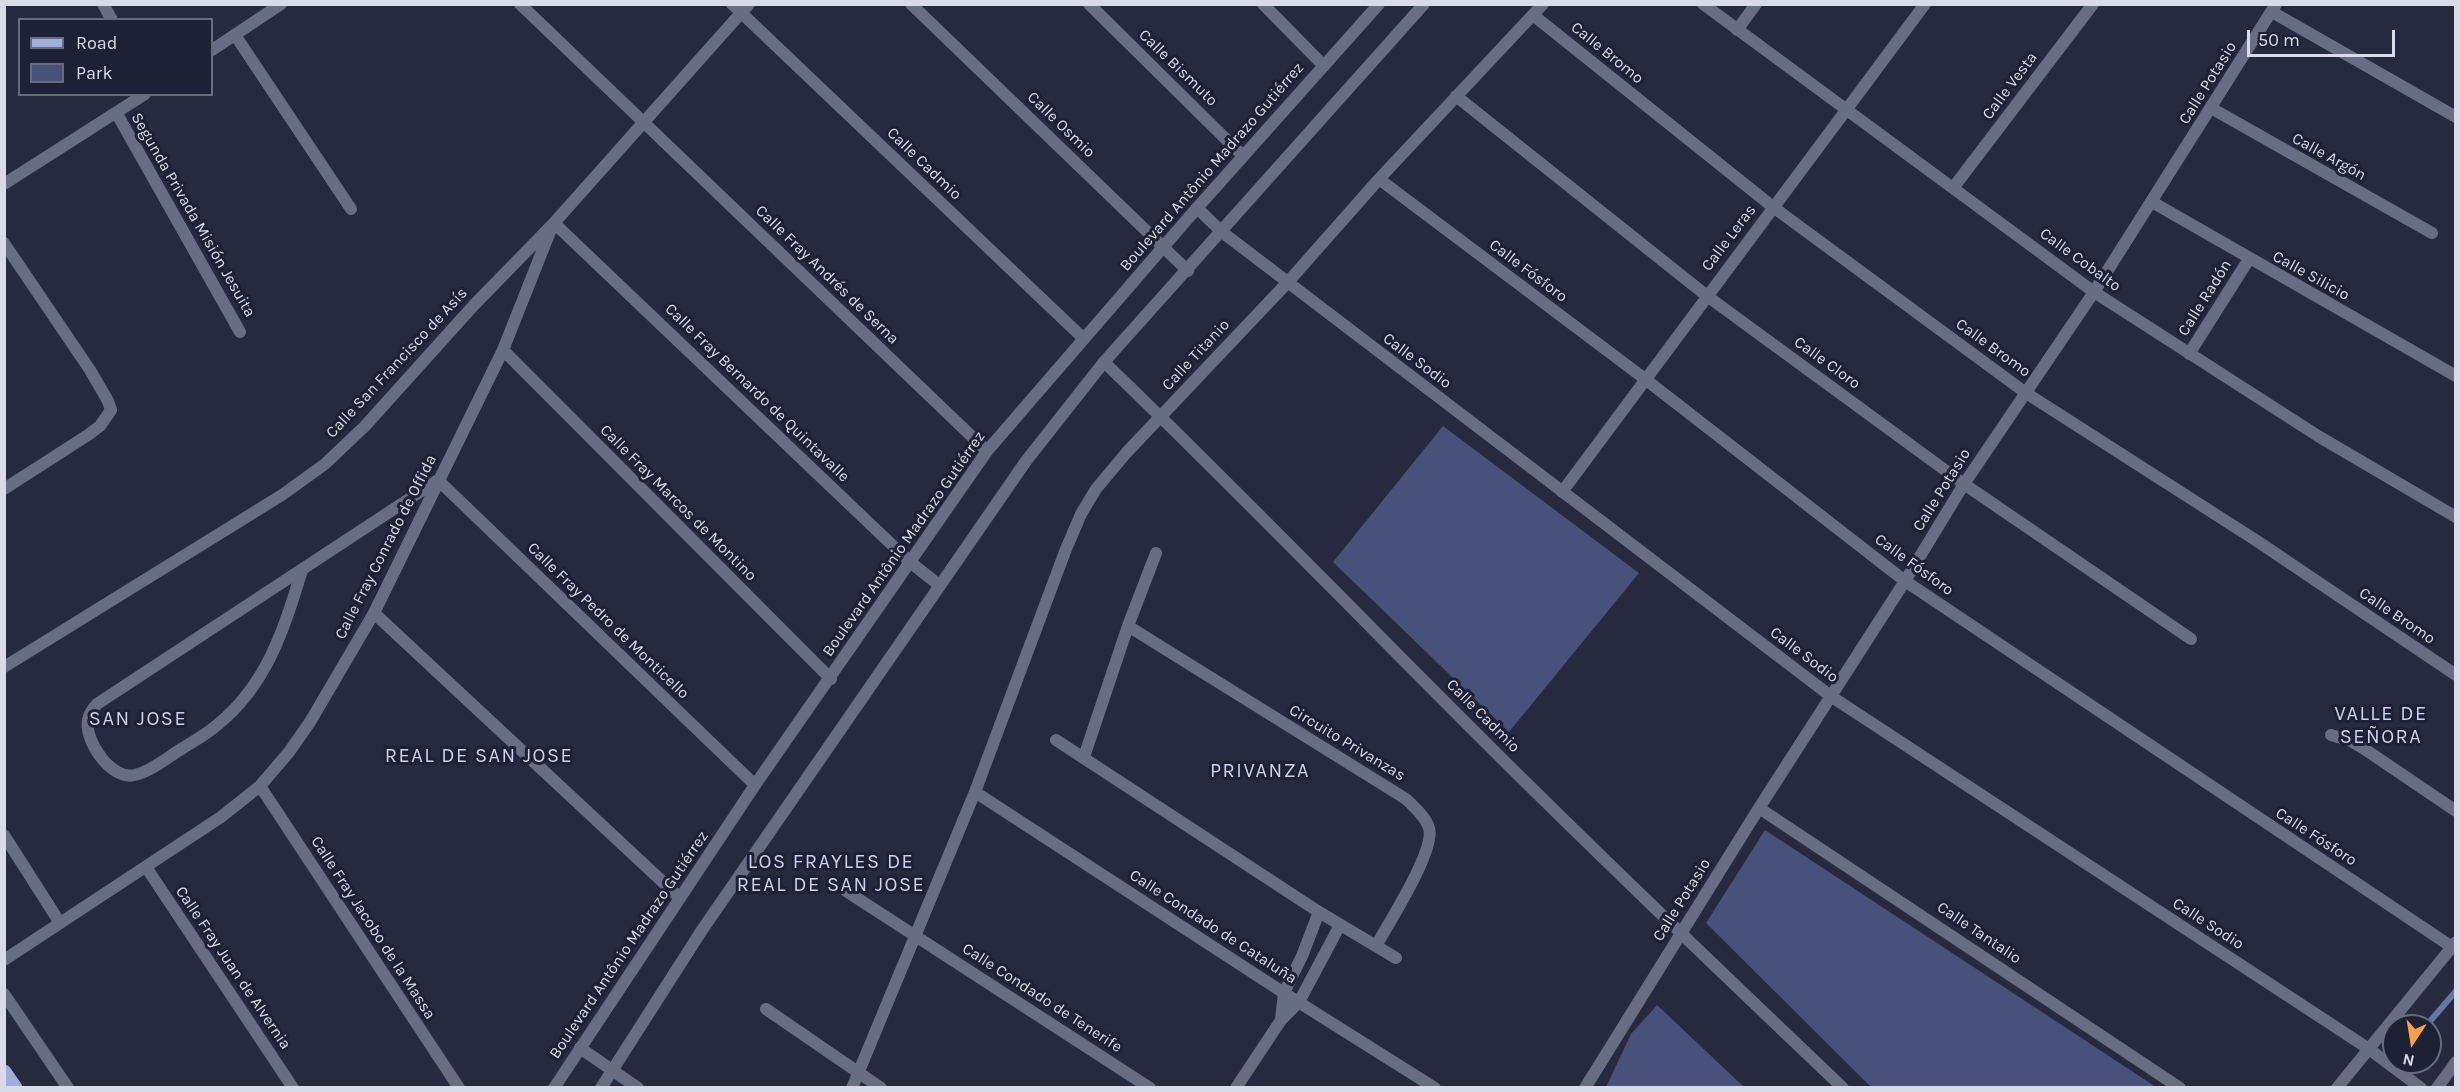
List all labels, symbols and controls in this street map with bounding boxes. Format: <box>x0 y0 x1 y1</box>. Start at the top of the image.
legend <box>18 18 213 96</box>
street label: Calle Bromo <box>1567 18 1647 88</box>
scale bar <box>2250 18 2398 56</box>
street label: Calle Bismuto <box>1135 26 1221 110</box>
text: 50 m <box>2258 29 2300 51</box>
text: Road <box>76 32 117 54</box>
street label: Calle Potasio <box>2175 38 2241 128</box>
street label: Calle Vesta <box>1978 48 2042 124</box>
street label: Boulevard Antônio Madrazo Gutiérrez <box>1116 59 1308 275</box>
text: Park <box>76 62 113 84</box>
street label: Calle Osmio <box>1023 88 1099 162</box>
street label: Segunda Privada Misión Jesuita <box>126 109 260 321</box>
street label: Calle Cadmio <box>883 124 965 204</box>
street label: Calle Argón <box>2289 129 2369 185</box>
street label: Calle Fray Andrés de Serna <box>751 201 903 349</box>
street label: Calle Leras <box>1698 201 1760 275</box>
street label: Calle Cobalto <box>2036 224 2124 296</box>
street label: Calle Fósforo <box>1485 235 1571 307</box>
street label: Calle Silicio <box>2269 247 2353 305</box>
street label: Calle Radón <box>2174 256 2236 340</box>
street label: Calle San Francisco de Asís <box>322 284 472 442</box>
street label: Calle Fray Bernardo de Quintavalle <box>661 300 853 486</box>
street label: Calle Bromo <box>1952 314 2034 382</box>
street label: Calle Titanio <box>1158 315 1234 395</box>
street label: Calle Sodio <box>1379 329 1455 393</box>
street label: Calle Cloro <box>1790 333 1864 393</box>
street label: Calle Fray Marcos de Montino <box>596 421 760 585</box>
street label: Boulevard Antônio Madrazo Gutiérrez <box>819 428 989 660</box>
street label: Calle Potasio <box>1909 445 1975 535</box>
street label: Calle Fray Conrado de Offida <box>331 452 441 642</box>
street label: Calle Fósforo <box>1871 530 1957 600</box>
street label: Calle Fray Pedro de Monticello <box>523 539 693 703</box>
street label: Calle Bromo <box>2355 583 2439 649</box>
street label: Calle Sodio <box>1766 623 1842 687</box>
street label: Calle Cadmio <box>1442 675 1524 757</box>
street label: Circuito Privanzas <box>1285 701 1409 785</box>
district label: VALLE DE SEÑORA <box>2334 702 2428 749</box>
district label: SAN JOSE <box>89 707 187 731</box>
district label: REAL DE SAN JOSE <box>385 744 573 768</box>
district label: PRIVANZA <box>1210 759 1310 783</box>
street label: Calle Fósforo <box>2272 804 2360 870</box>
street label: Boulevard Antônio Madrazo Gutiérrez <box>545 828 713 1062</box>
street label: Calle Fray Jacobo de la Massa <box>306 833 440 1023</box>
district label: LOS FRAYLES DE REAL DE SAN JOSE <box>737 850 925 897</box>
street label: Calle Potasio <box>1649 855 1715 945</box>
street label: Calle Condado de Cataluña <box>1126 866 1300 988</box>
street label: Calle Fray Juan de Alvernia <box>171 883 295 1053</box>
street label: Calle Sodio <box>2169 894 2247 954</box>
street label: Calle Tantalio <box>1933 898 2025 968</box>
street label: Calle Condado de Tenerife <box>958 939 1126 1057</box>
north arrow <box>2382 1014 2442 1074</box>
text: N <box>2401 1050 2416 1071</box>

